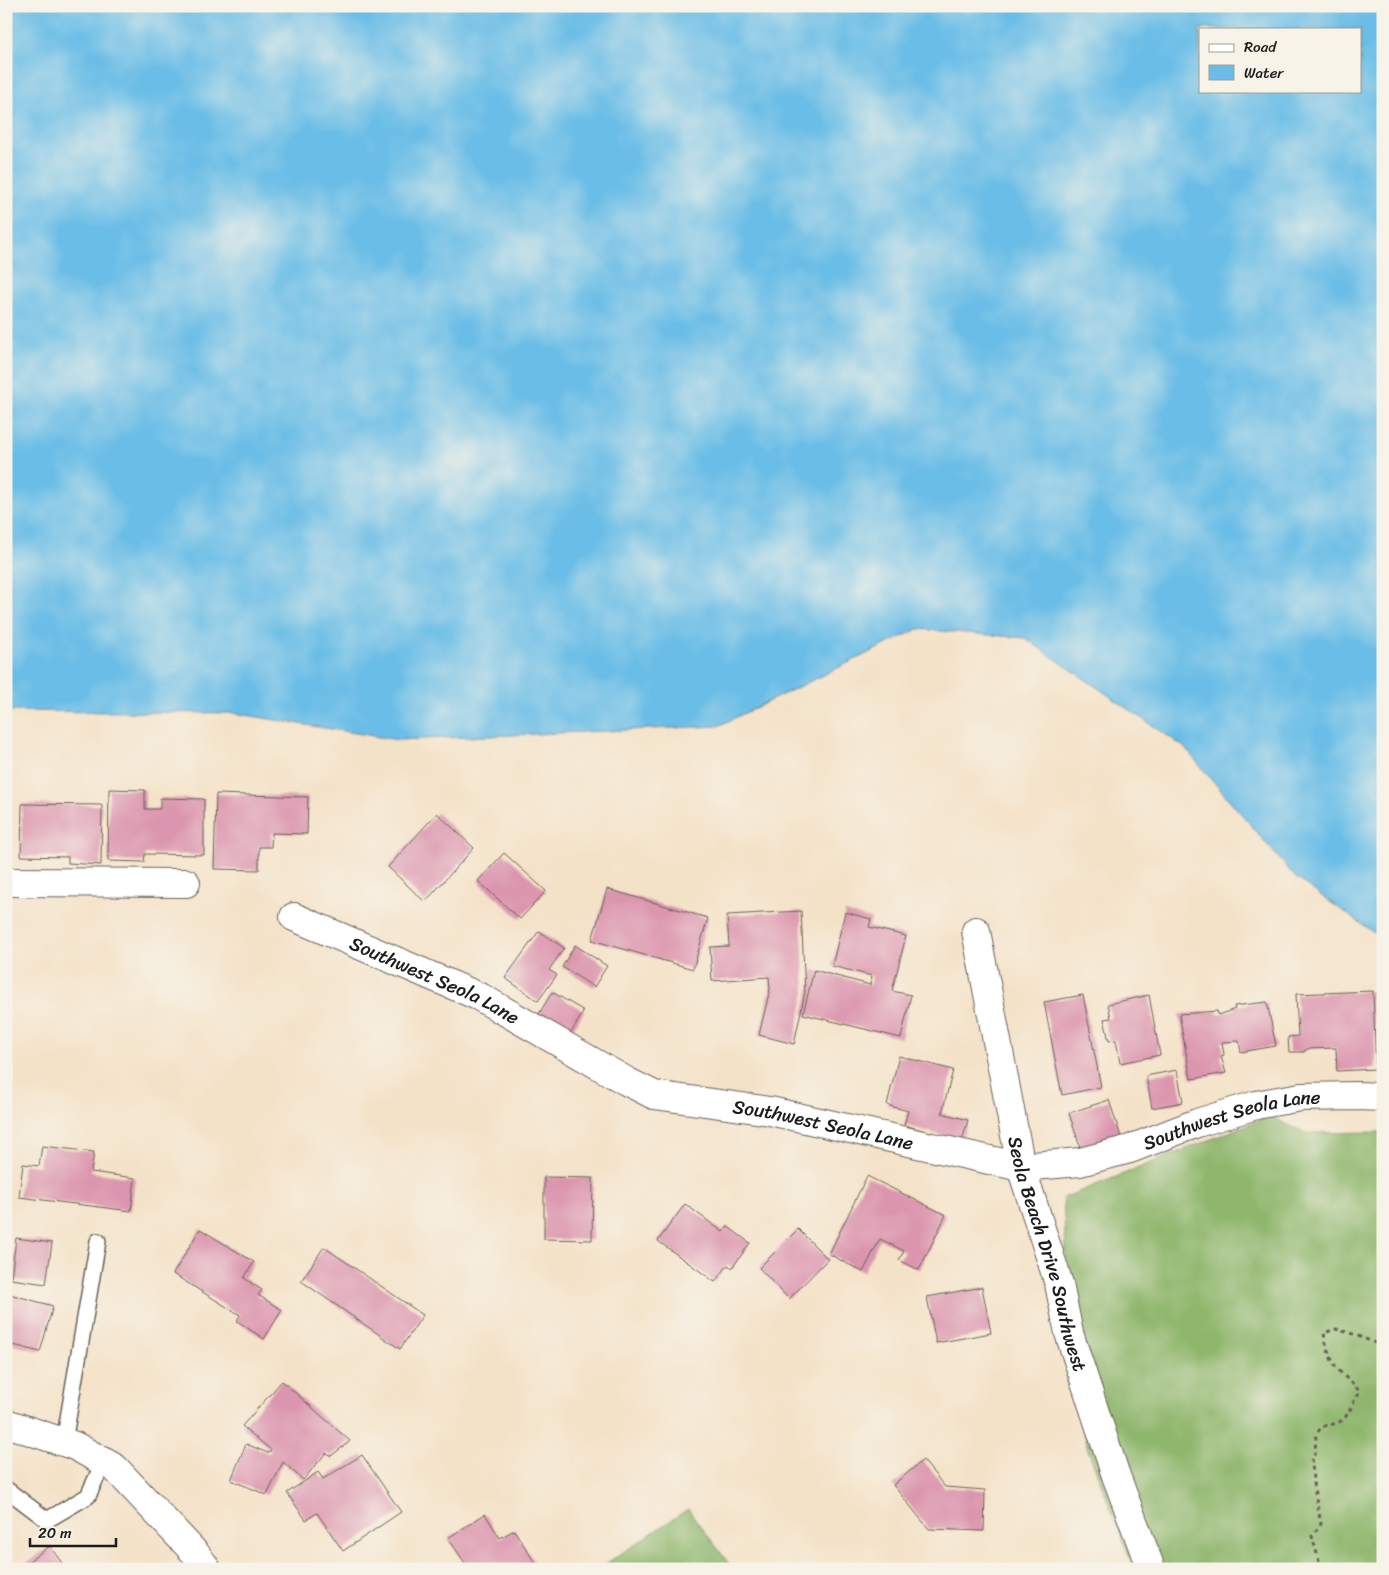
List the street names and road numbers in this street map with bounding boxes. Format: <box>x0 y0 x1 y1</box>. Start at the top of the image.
street label: Southwest Seola Lane <box>344 927 526 1034</box>
street label: Southwest Seola Lane <box>1138 1081 1321 1160</box>
street label: Southwest Seola Lane <box>731 1090 917 1160</box>
street label: Seola Beach Drive Southwest <box>998 1133 1097 1376</box>

